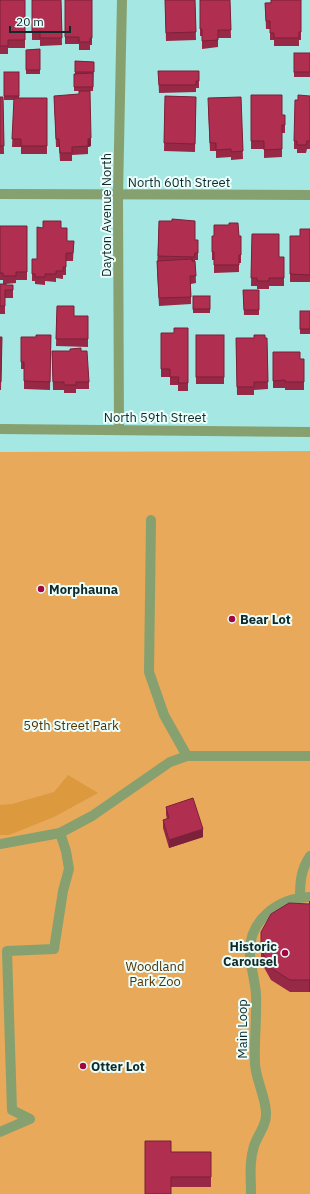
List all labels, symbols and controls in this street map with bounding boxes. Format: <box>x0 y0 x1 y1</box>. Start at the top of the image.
scale bar <box>10 8 70 34</box>
text: 20 m <box>16 14 44 29</box>
street label: Dayton Avenue North <box>98 153 115 277</box>
street label: North 60th Street <box>128 174 230 191</box>
street label: North 59th Street <box>104 409 206 426</box>
place label: Morphauna <box>49 581 118 598</box>
marker: Morphauna <box>36 584 46 594</box>
place label: Bear Lot <box>240 611 291 628</box>
marker: Bear Lot <box>227 614 237 624</box>
park label: 59th Street Park <box>23 717 119 734</box>
place label: Historic Carousel <box>223 938 277 970</box>
marker: Historic Carousel <box>280 948 290 958</box>
park label: Woodland Park Zoo <box>126 958 184 990</box>
street label: Main Loop <box>234 999 251 1059</box>
place label: Otter Lot <box>91 1058 145 1075</box>
marker: Otter Lot <box>78 1061 88 1071</box>

